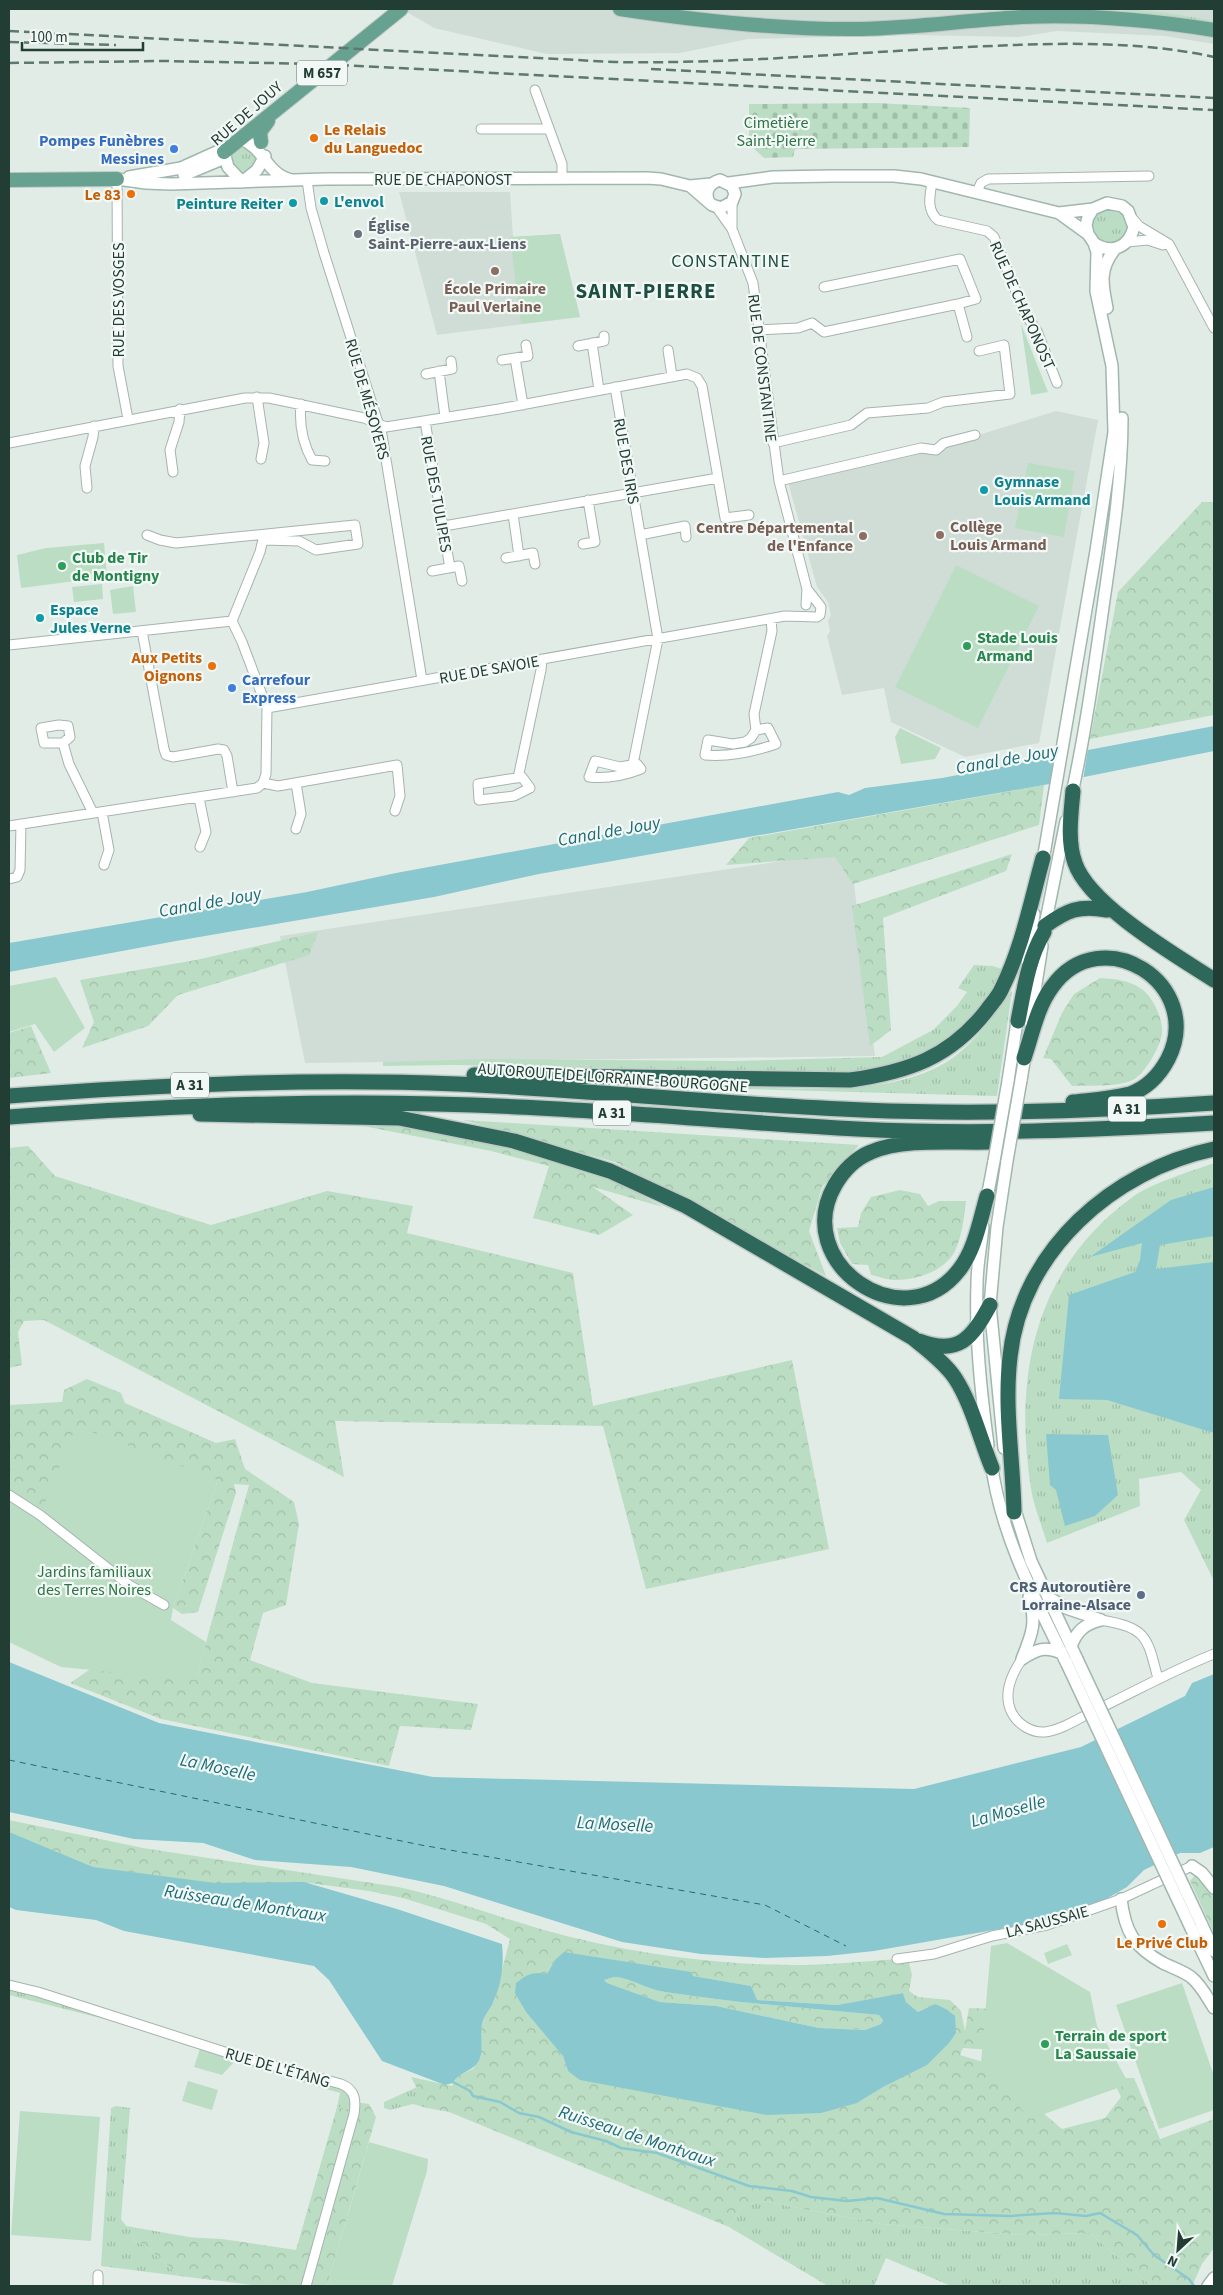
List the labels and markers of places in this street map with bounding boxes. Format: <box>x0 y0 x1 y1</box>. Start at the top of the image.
place label: Le Relais du Languedoc <box>324 119 423 159</box>
place label: Pompes Funèbres Messines <box>39 130 164 170</box>
marker: Le Relais du Languedoc <box>308 132 320 144</box>
marker: Pompes Funèbres Messines <box>168 143 180 155</box>
place label: Le 83 <box>85 184 121 206</box>
marker: Le 83 <box>125 188 137 200</box>
place label: L'envol <box>334 191 384 213</box>
place label: Peinture Reiter <box>176 193 284 215</box>
marker: L'envol <box>318 195 330 207</box>
marker: Peinture Reiter <box>287 197 299 209</box>
place label: Église Saint-Pierre-aux-Liens <box>368 215 526 255</box>
marker: Église Saint-Pierre-aux-Liens <box>352 228 364 240</box>
marker: École Primaire Paul Verlaine <box>489 265 501 277</box>
place label: École Primaire Paul Verlaine <box>444 278 546 318</box>
place label: Gymnase Louis Armand <box>994 471 1091 511</box>
marker: Gymnase Louis Armand <box>978 484 990 496</box>
place label: Collège Louis Armand <box>950 516 1047 556</box>
place label: Centre Départemental de l'Enfance <box>696 517 853 557</box>
marker: Collège Louis Armand <box>934 529 946 541</box>
marker: Centre Départemental de l'Enfance <box>857 530 869 542</box>
place label: Club de Tir de Montigny <box>72 547 160 587</box>
marker: Club de Tir de Montigny <box>56 560 68 572</box>
place label: Espace Jules Verne <box>50 599 131 639</box>
marker: Espace Jules Verne <box>34 612 46 624</box>
place label: Stade Louis Armand <box>976 627 1058 667</box>
marker: Stade Louis Armand <box>961 640 973 652</box>
place label: Aux Petits Oignons <box>130 647 202 687</box>
marker: Aux Petits Oignons <box>206 660 218 672</box>
place label: Carrefour Express <box>242 669 311 709</box>
marker: Carrefour Express <box>226 682 238 694</box>
place label: CRS Autoroutière Lorraine-Alsace <box>1010 1576 1131 1616</box>
marker: CRS Autoroutière Lorraine-Alsace <box>1135 1589 1147 1601</box>
marker: Le Privé Club <box>1156 1918 1168 1930</box>
place label: Le Privé Club <box>1116 1932 1208 1954</box>
place label: Terrain de sport La Saussaie <box>1055 2025 1167 2065</box>
marker: Terrain de sport La Saussaie <box>1039 2038 1051 2050</box>

